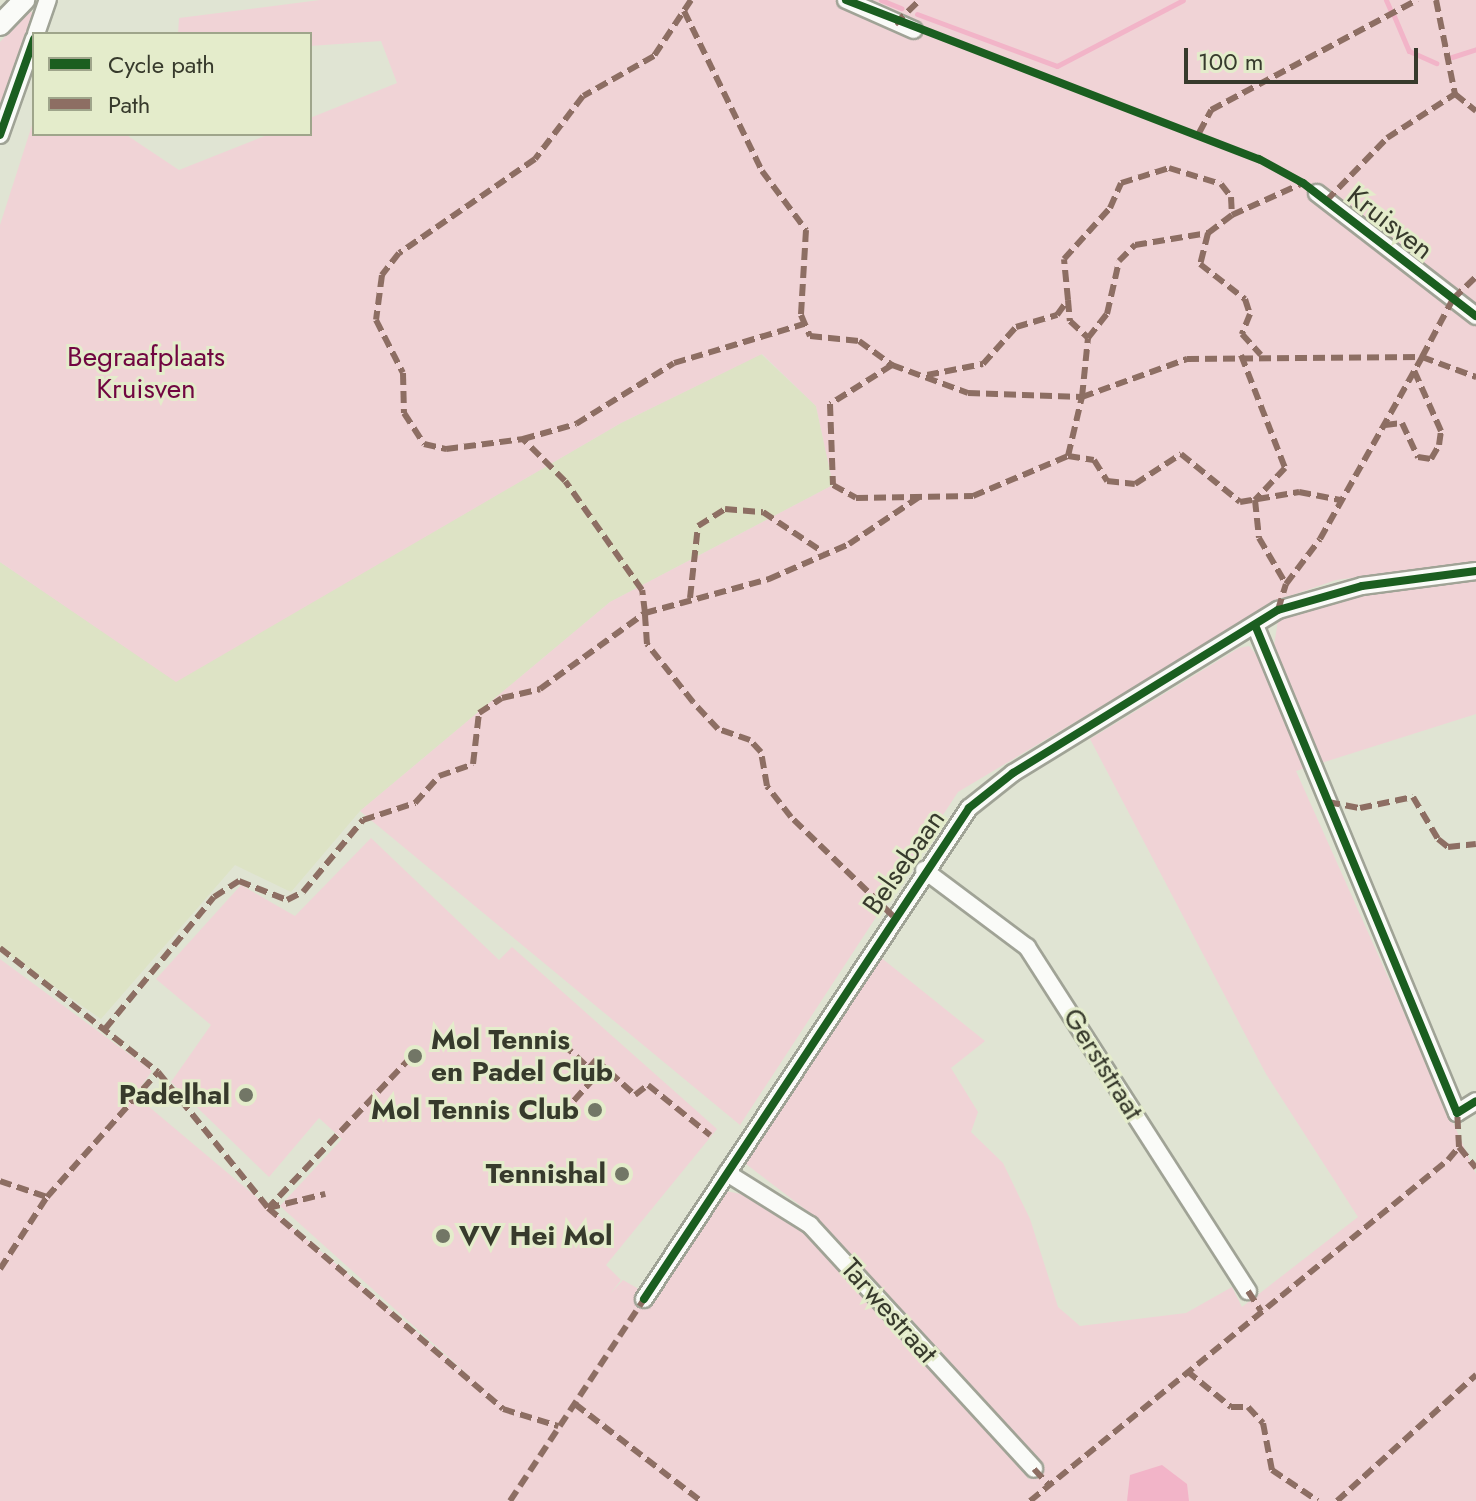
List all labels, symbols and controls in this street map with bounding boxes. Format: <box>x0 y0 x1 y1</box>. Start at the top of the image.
legend <box>32 32 312 136</box>
scale bar <box>1188 32 1422 82</box>
text: 100 m <box>1198 44 1264 79</box>
text: Cycle path <box>108 47 215 82</box>
text: Path <box>108 87 150 122</box>
street label: Kruisven <box>1340 179 1440 267</box>
park label: Begraafplaats Kruisven <box>67 340 225 406</box>
street label: Belsebaan <box>856 803 952 921</box>
street label: Gerststraat <box>1056 1002 1150 1126</box>
place label: Mol Tennis en Padel Club <box>431 1023 613 1089</box>
marker: Mol Tennis en Padel Club <box>406 1047 424 1065</box>
place label: Padelhal <box>119 1078 230 1112</box>
marker: Padelhal <box>237 1086 255 1104</box>
place label: Mol Tennis Club <box>371 1093 579 1127</box>
marker: Mol Tennis Club <box>586 1101 604 1119</box>
place label: Tennishal <box>486 1157 606 1191</box>
marker: Tennishal <box>613 1165 631 1183</box>
place label: VV Hei Mol <box>459 1219 613 1253</box>
marker: VV Hei Mol <box>434 1227 452 1245</box>
street label: Tarwestraat <box>834 1252 944 1370</box>

